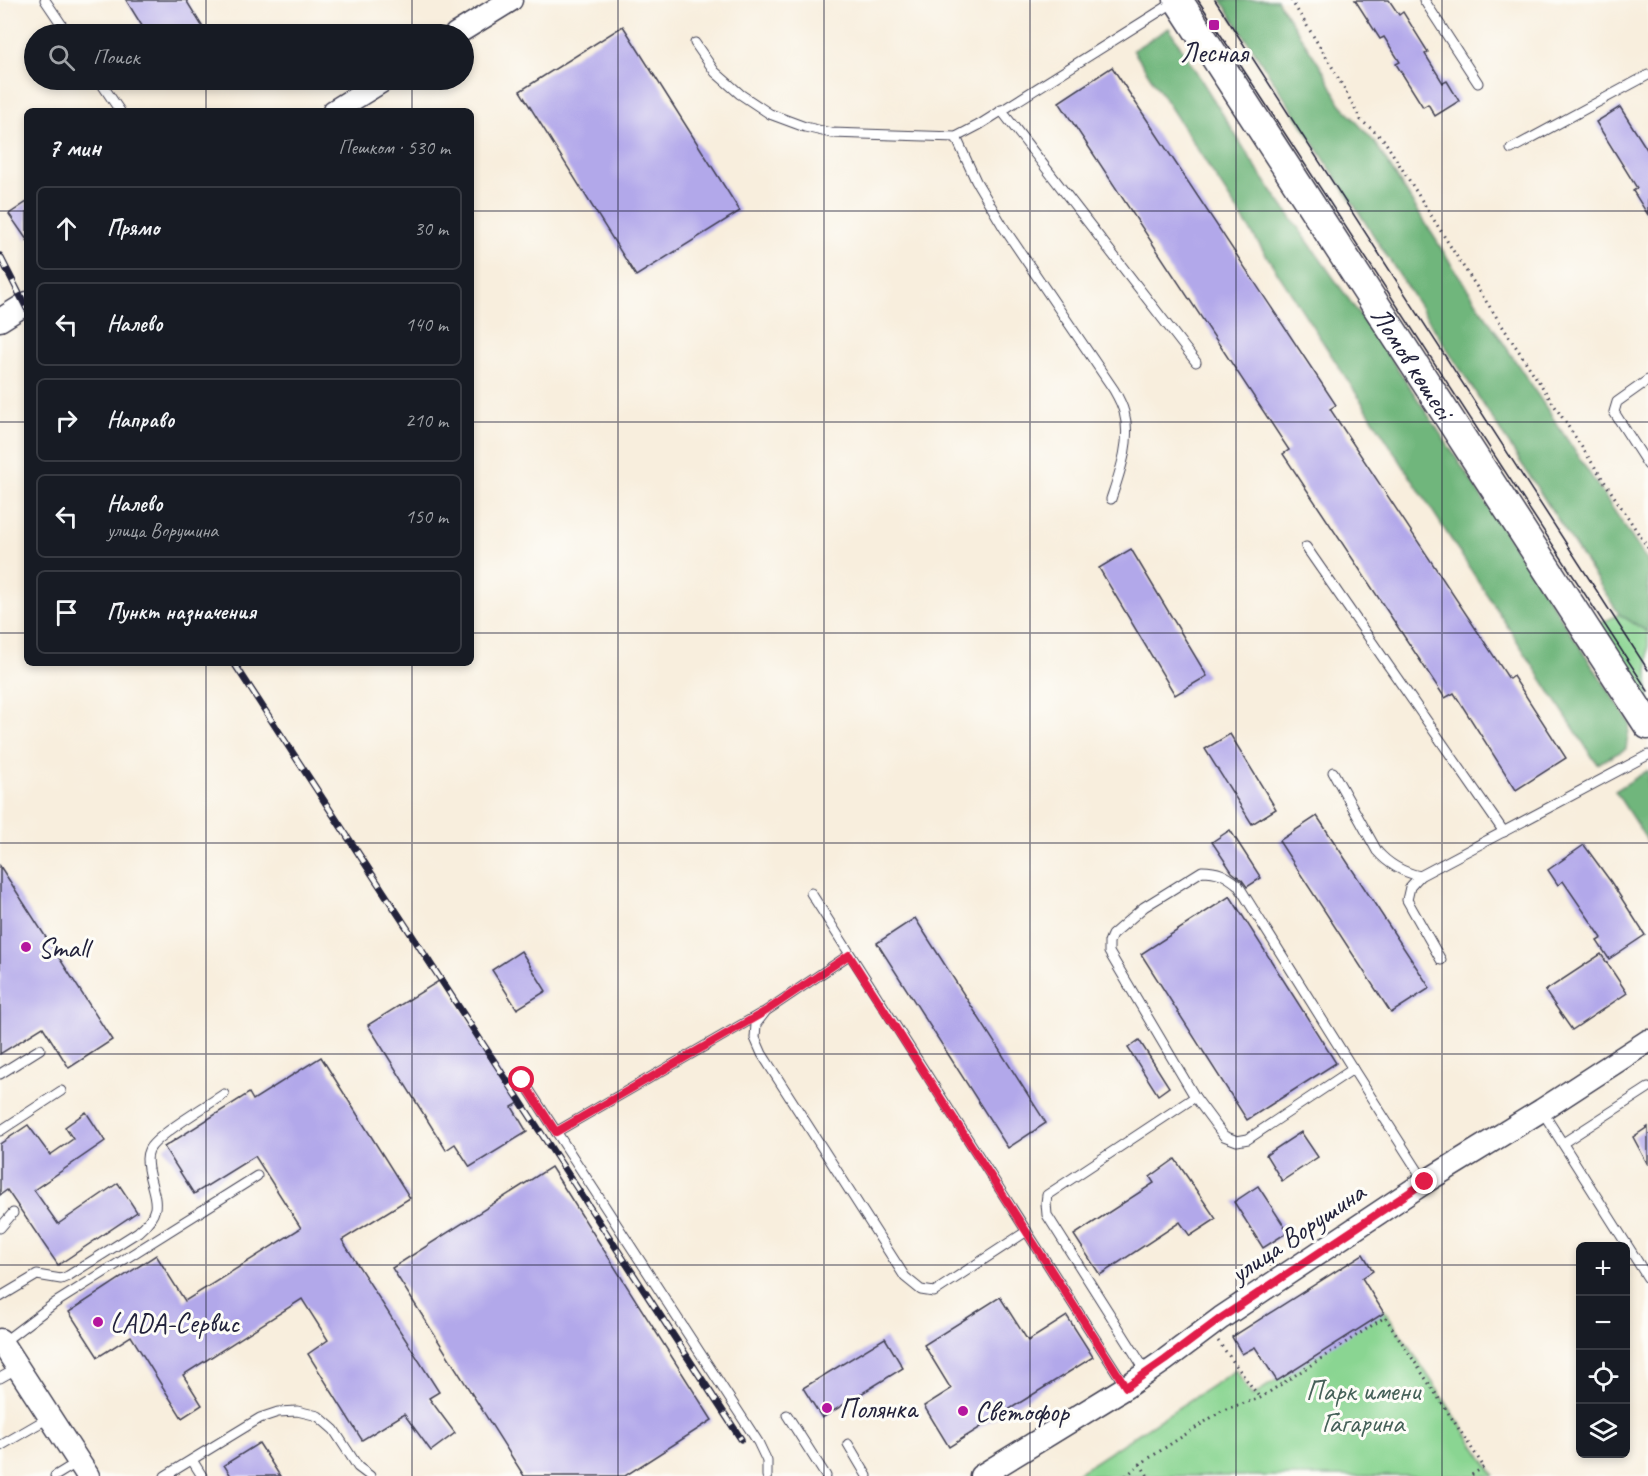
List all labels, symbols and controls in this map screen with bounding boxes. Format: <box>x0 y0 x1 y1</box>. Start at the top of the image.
marker: Лесная <box>1207 18 1221 32</box>
search box <box>24 24 474 90</box>
place label: Лесная <box>1180 35 1250 70</box>
icon: search <box>45 41 78 74</box>
text: Поиск <box>93 43 139 71</box>
text: 7 мин <box>48 131 101 164</box>
text: Пешком · 530 m <box>338 135 450 160</box>
icon: ahead <box>50 212 83 245</box>
text: Прямо <box>107 214 159 242</box>
text: 30 m <box>414 216 448 241</box>
street label: Ломов көшесі <box>1363 300 1464 429</box>
icon: left <box>50 308 83 341</box>
text: Налево <box>107 310 163 338</box>
text: 140 m <box>405 312 448 337</box>
icon: right <box>50 404 83 437</box>
text: Направо <box>107 406 174 434</box>
text: 210 m <box>405 408 448 433</box>
text: Налево <box>107 490 163 518</box>
icon: left <box>50 500 83 533</box>
text: 150 m <box>405 504 448 529</box>
text: улица Ворушина <box>107 518 218 543</box>
icon: arrive <box>50 596 83 629</box>
text: Пункт назначения <box>107 598 256 626</box>
place label: Small <box>38 930 94 965</box>
marker: Small <box>19 940 33 954</box>
route start <box>508 1066 534 1092</box>
route end <box>1411 1168 1437 1194</box>
street label: улица Ворушина <box>1221 1173 1373 1291</box>
map controls <box>1576 1242 1630 1458</box>
button: + <box>1576 1242 1630 1296</box>
button: − <box>1576 1296 1630 1350</box>
place label: LADA-Сервис <box>110 1305 241 1340</box>
marker: LADA-Сервис <box>91 1315 105 1329</box>
button: locate <box>1576 1350 1630 1404</box>
park label: Парк имени Гагарина <box>1306 1373 1422 1440</box>
place label: Полянка <box>839 1391 919 1426</box>
place label: Светофор <box>975 1394 1070 1429</box>
marker: Полянка <box>820 1401 834 1415</box>
marker: Светофор <box>956 1404 970 1418</box>
button: layers <box>1576 1404 1630 1458</box>

